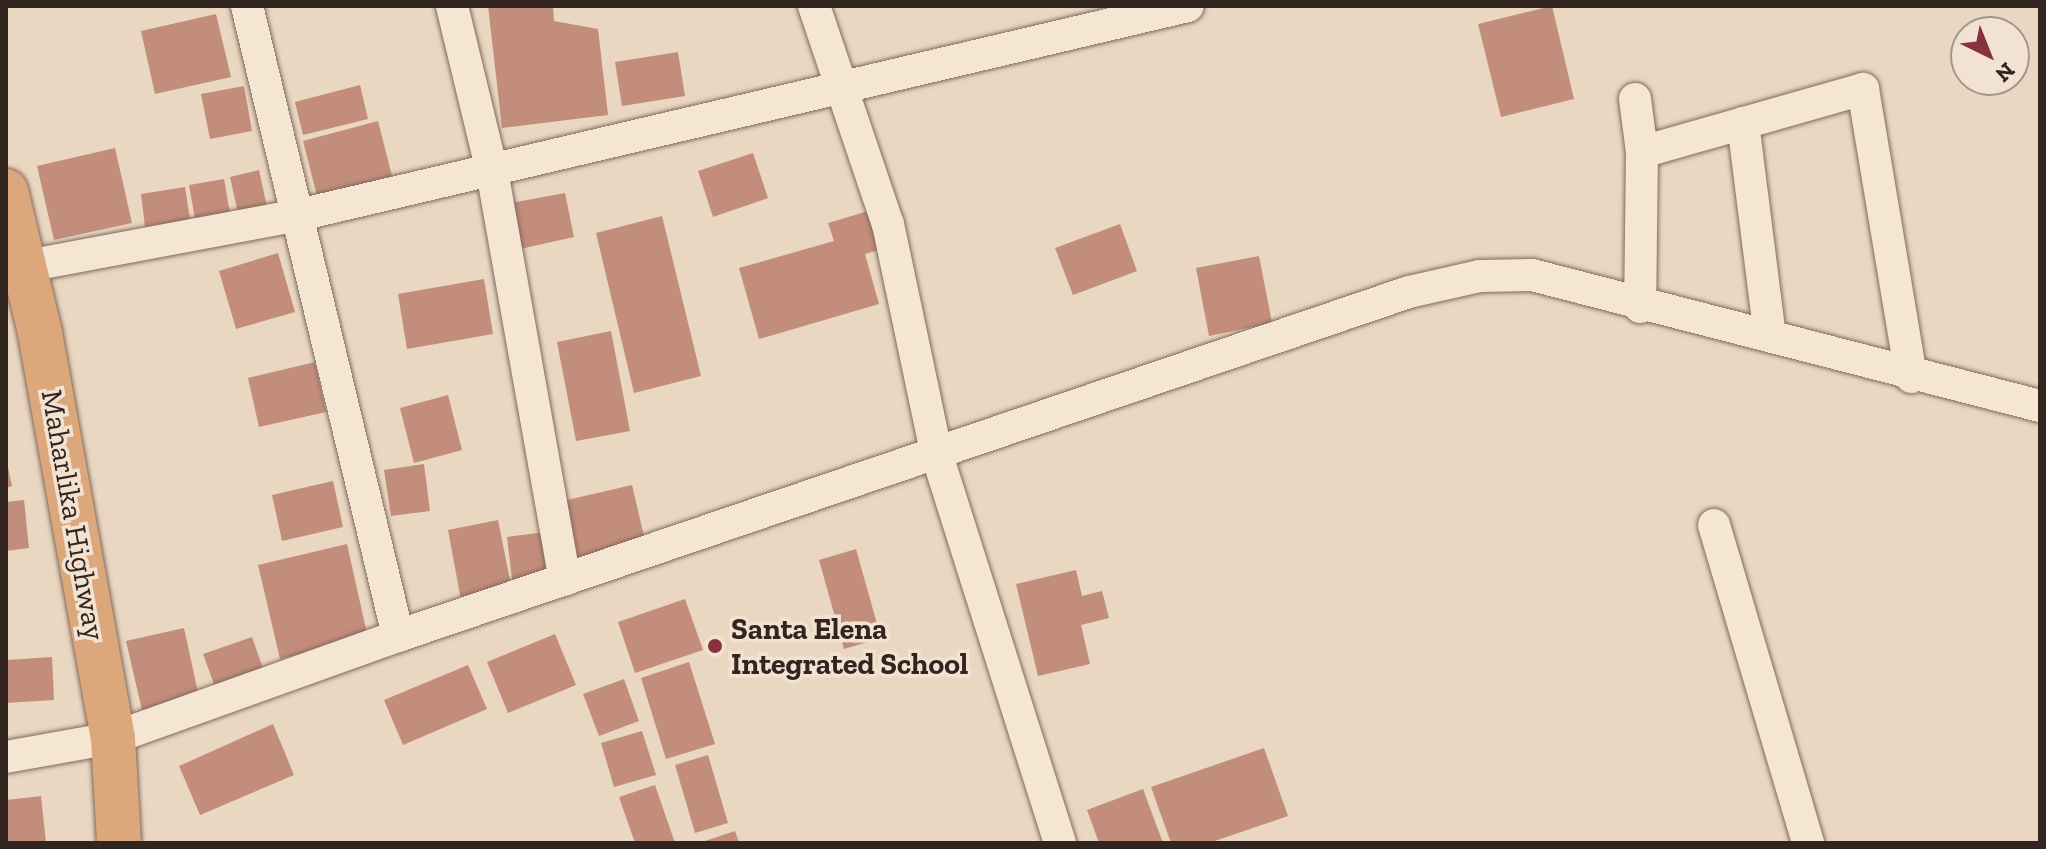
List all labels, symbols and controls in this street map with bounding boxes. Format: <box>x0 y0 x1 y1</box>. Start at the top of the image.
north arrow <box>1950 16 2030 96</box>
text: N <box>1990 57 2021 88</box>
street label: Maharlika Highway <box>33 387 113 643</box>
place label: Santa Elena Integrated School <box>731 611 968 682</box>
marker: Santa Elena Integrated School <box>706 637 724 655</box>

